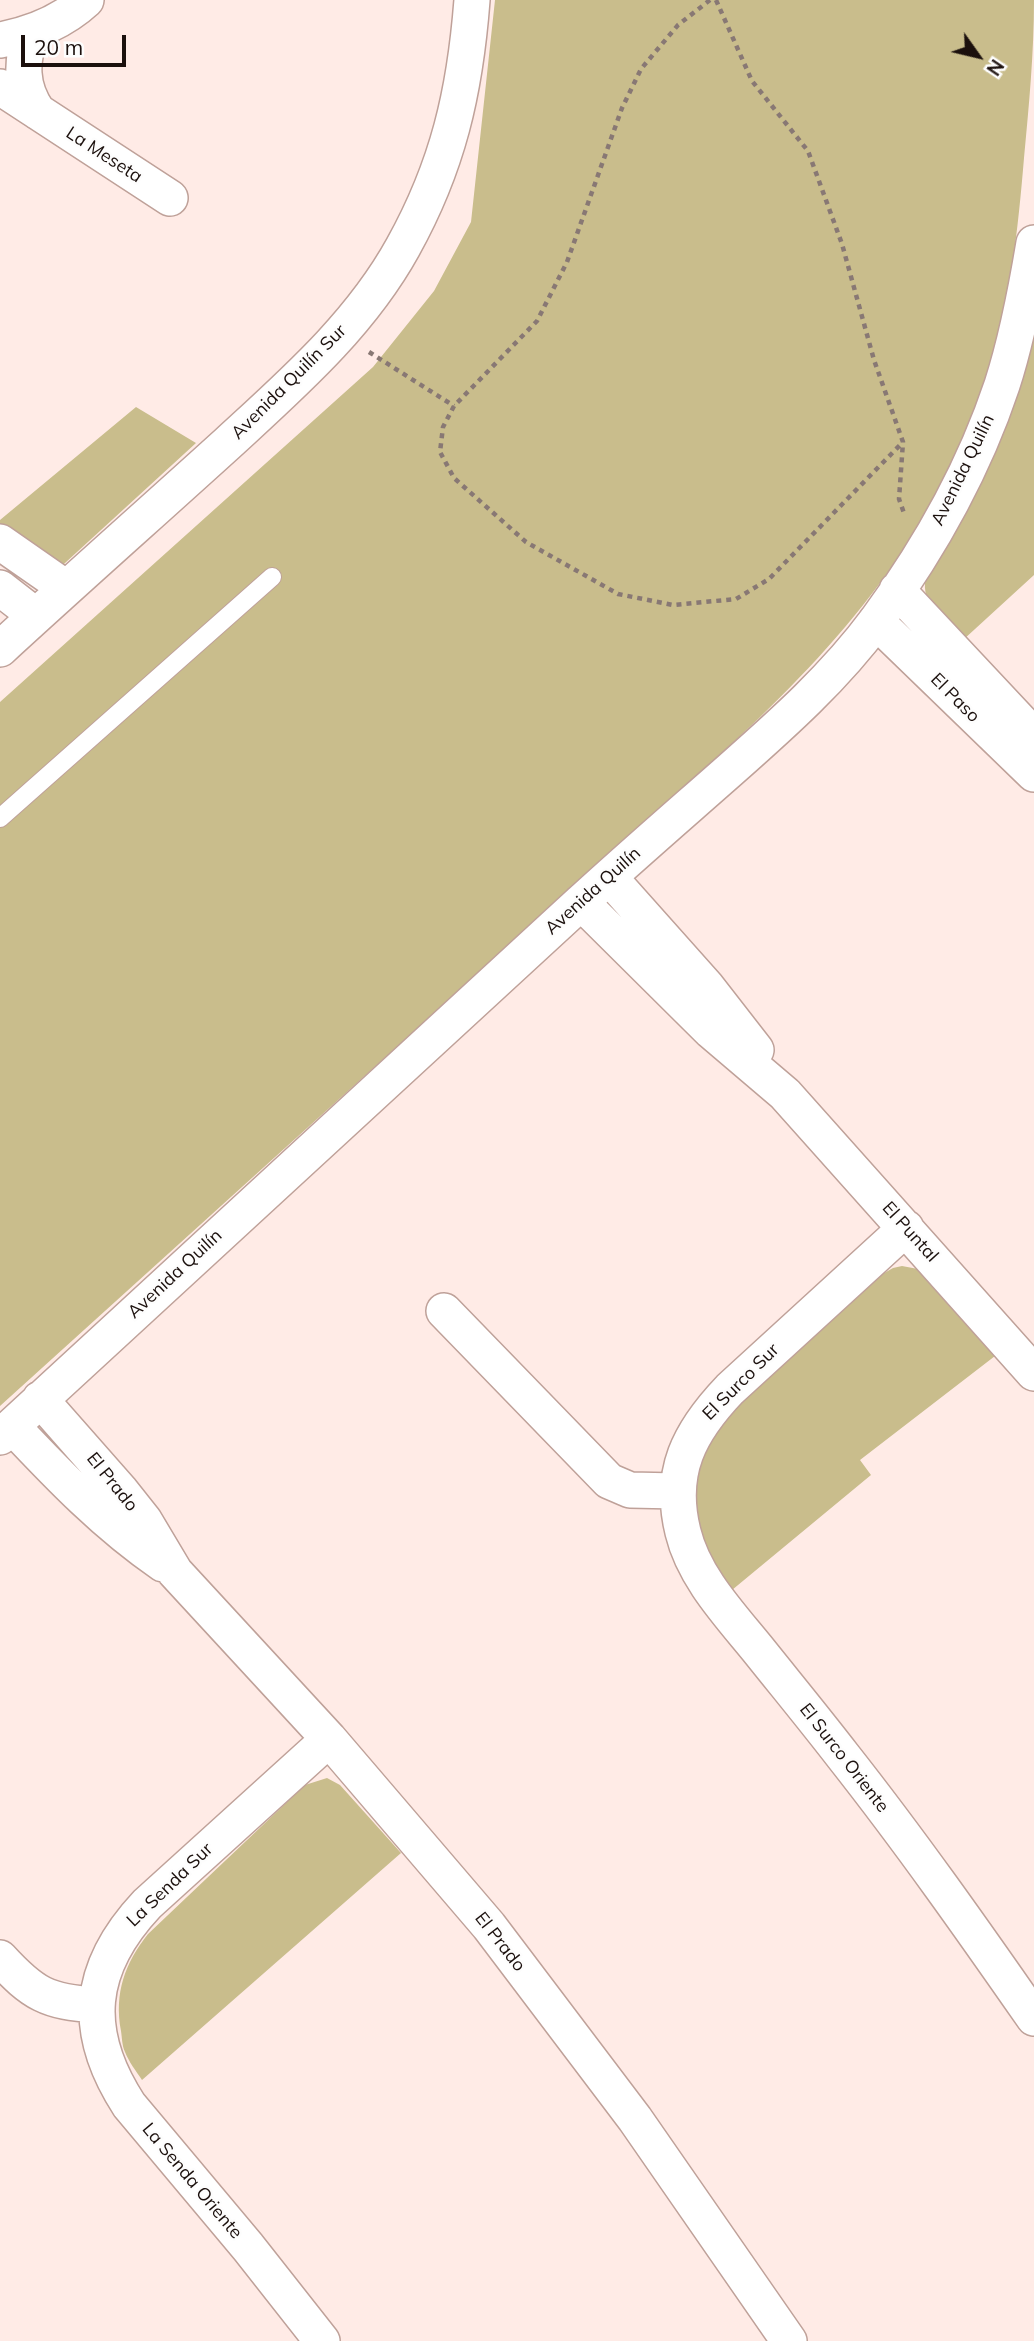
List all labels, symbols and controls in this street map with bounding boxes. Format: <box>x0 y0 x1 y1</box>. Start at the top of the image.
scale bar <box>24 21 130 65</box>
north arrow <box>943 21 1013 91</box>
text: 20 m <box>34 34 83 60</box>
text: N <box>981 55 1009 80</box>
street label: La Meseta <box>62 122 146 188</box>
street label: Avenida Quilín Sur <box>227 320 351 444</box>
street label: Avenida Quilín <box>927 411 999 529</box>
street label: El Paso <box>926 669 984 727</box>
street label: Avenida Quilín <box>541 843 645 939</box>
street label: El Puntal <box>877 1197 943 1267</box>
street label: Avenida Quilín <box>123 1225 227 1323</box>
street label: El Surco Sur <box>698 1339 784 1425</box>
street label: El Prado <box>82 1448 142 1516</box>
street label: El Surco Oriente <box>795 1699 893 1817</box>
street label: La Senda Sur <box>122 1839 218 1931</box>
street label: El Prado <box>470 1908 530 1976</box>
street label: La Senda Oriente <box>137 2119 247 2243</box>

